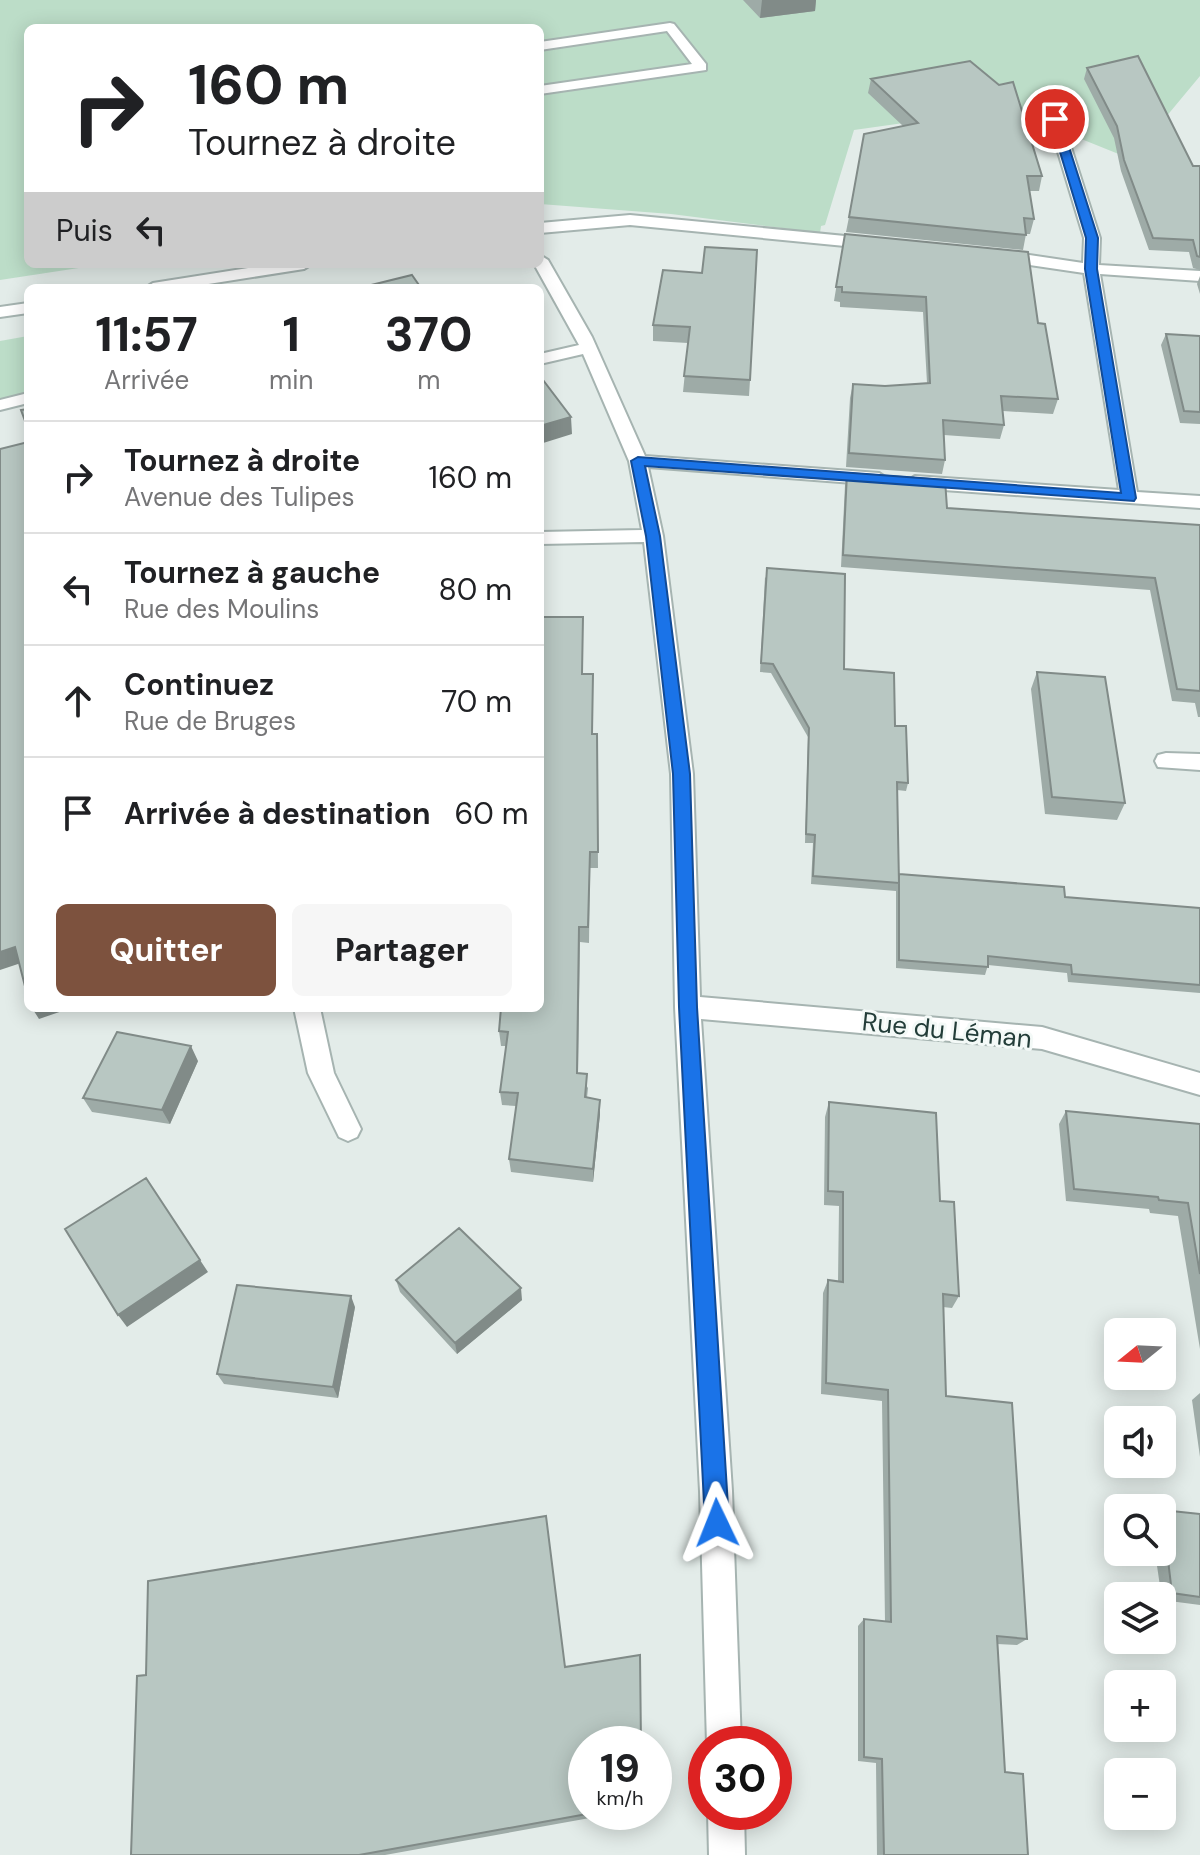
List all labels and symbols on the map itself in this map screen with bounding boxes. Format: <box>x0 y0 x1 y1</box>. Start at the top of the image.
pin <box>1021 85 1089 153</box>
street label: Rue du Léman <box>861 1004 1033 1056</box>
north arrow <box>1104 1318 1176 1390</box>
position arrow <box>675 1481 759 1565</box>
speed limit sign: 30 <box>688 1726 792 1830</box>

